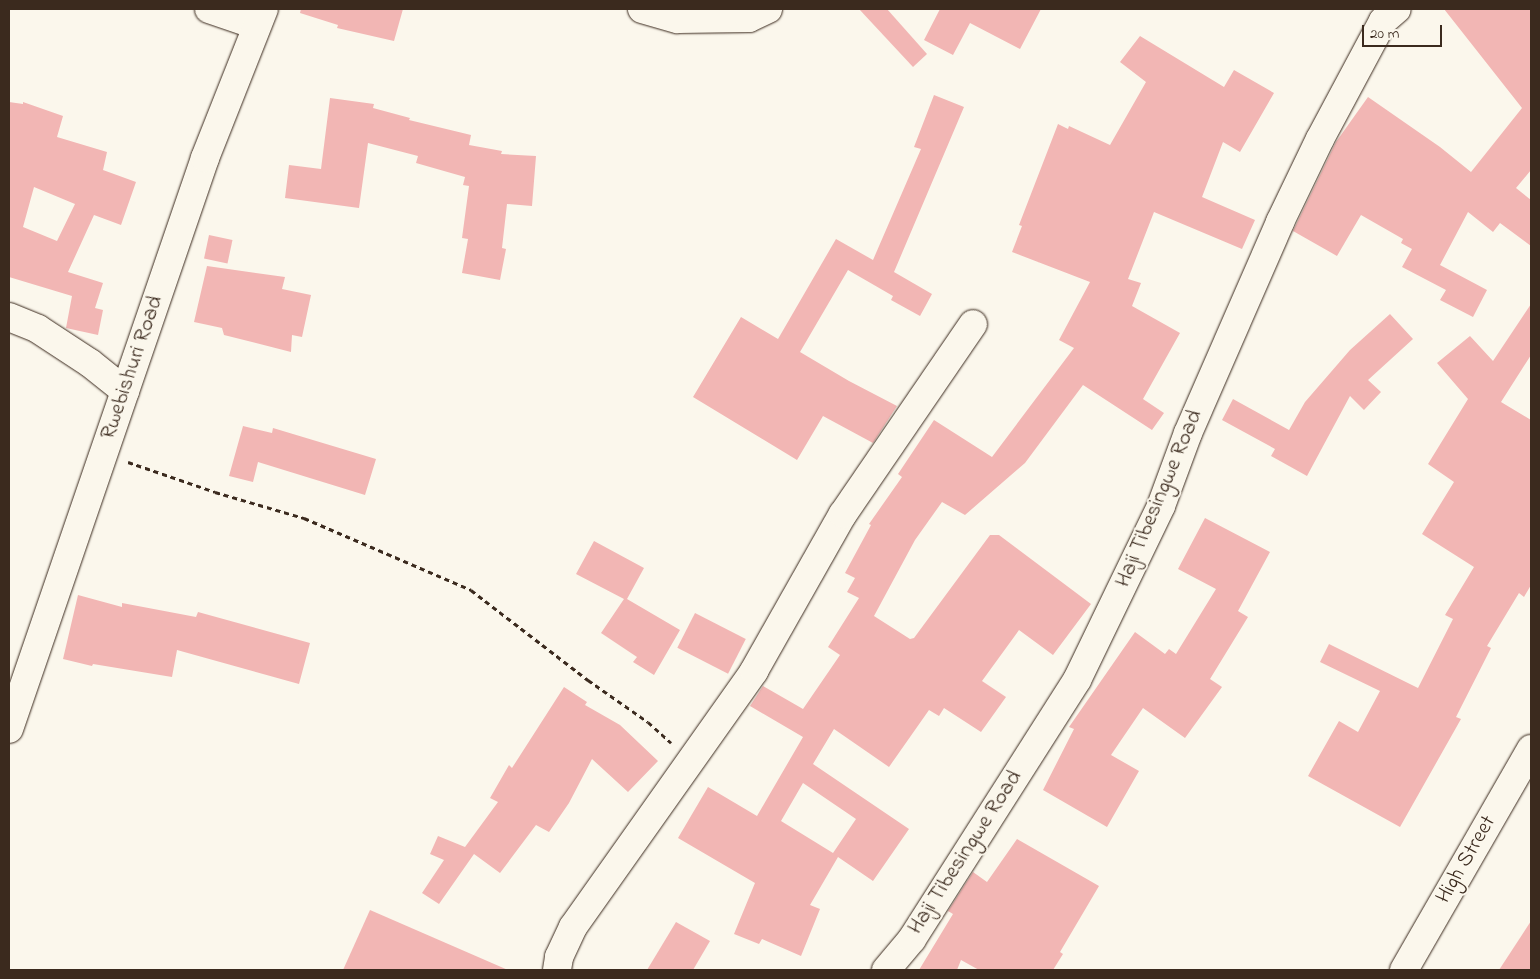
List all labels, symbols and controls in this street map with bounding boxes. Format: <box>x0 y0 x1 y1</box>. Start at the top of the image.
scale bar <box>1365 15 1445 47</box>
text: 20 m <box>1370 23 1399 45</box>
street label: Rwebishuri Road <box>96 293 170 443</box>
street label: Haji Tibesingwe Road <box>1111 406 1209 592</box>
street label: Haji Tibesingwe Road <box>903 766 1029 940</box>
street label: High Street <box>1431 811 1503 909</box>

